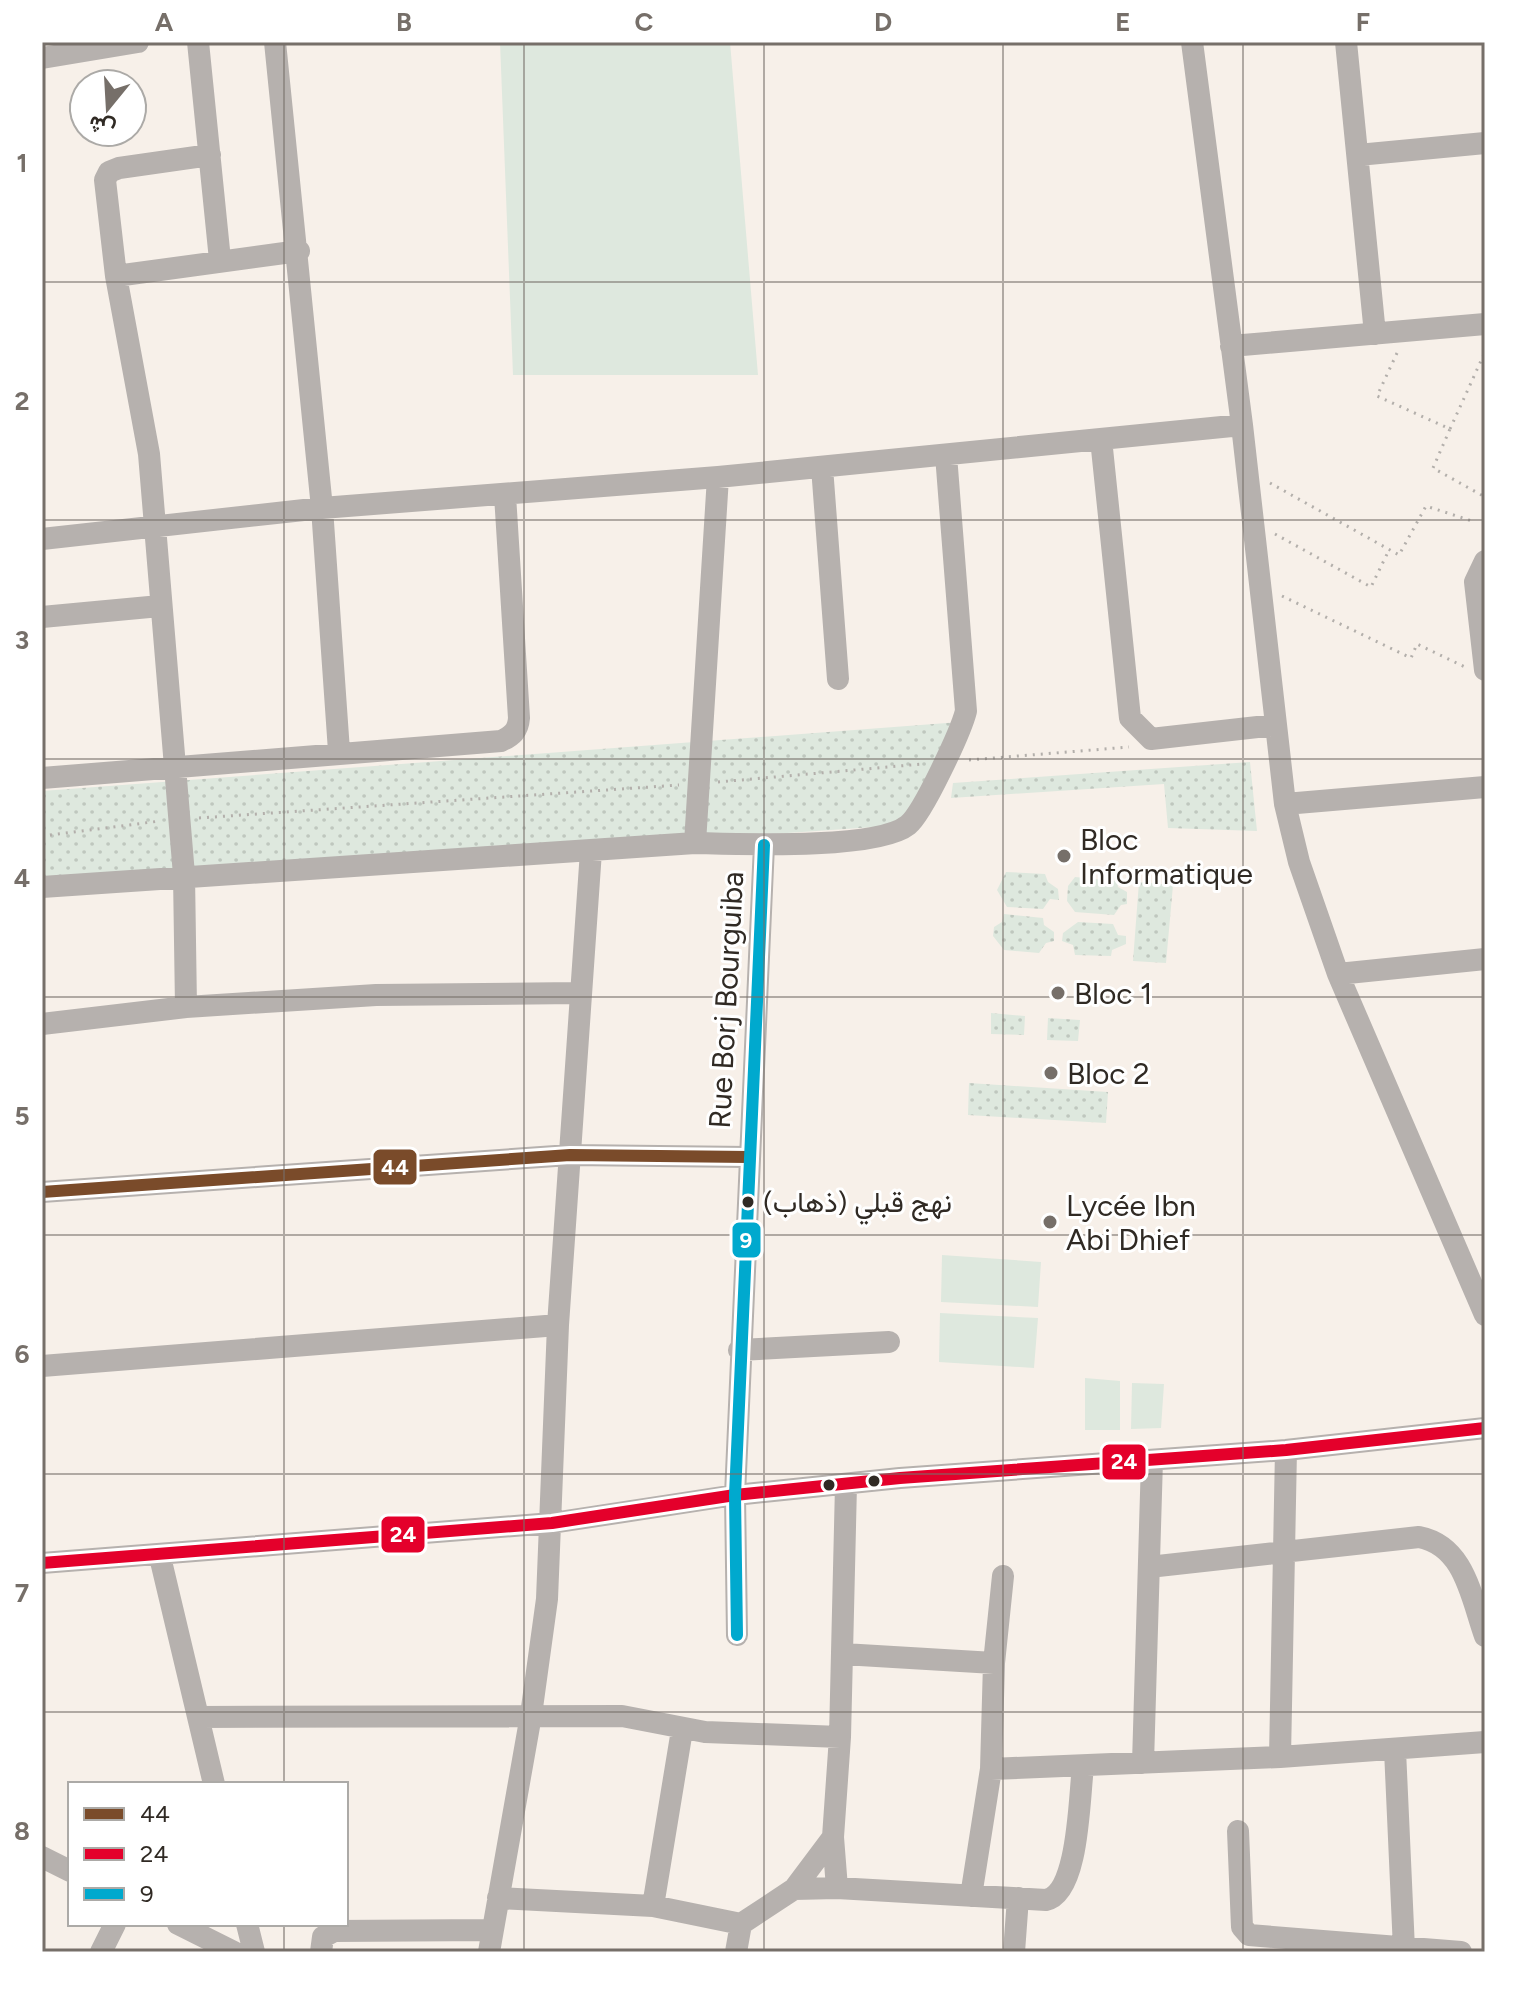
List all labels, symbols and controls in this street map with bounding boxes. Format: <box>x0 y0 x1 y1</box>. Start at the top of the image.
text: A <box>155 6 174 38</box>
text: B <box>396 6 412 38</box>
text: C <box>635 6 654 38</box>
text: D <box>874 6 892 38</box>
text: E <box>1115 6 1131 38</box>
text: F <box>1356 6 1370 38</box>
north arrow <box>68 68 148 148</box>
text: ش <box>85 110 119 143</box>
text: 1 <box>17 147 27 179</box>
text: 2 <box>14 385 30 417</box>
text: 3 <box>15 624 29 656</box>
place label: Bloc Informatique <box>1080 821 1253 892</box>
marker: Bloc Informatique <box>1055 847 1073 865</box>
text: 4 <box>14 862 30 894</box>
street label: Rue Borj Bourguiba <box>701 870 751 1130</box>
place label: Bloc 1 <box>1074 975 1152 1012</box>
marker: Bloc 1 <box>1049 984 1067 1002</box>
place label: Bloc 2 <box>1067 1055 1150 1092</box>
marker: Bloc 2 <box>1042 1064 1060 1082</box>
text: 5 <box>14 1100 30 1132</box>
line badge: 44 <box>372 1148 418 1186</box>
text: 44 <box>381 1154 409 1181</box>
place label: نهج قبلي (ذهاب) <box>763 1185 952 1225</box>
place label: Lycée Ibn Abi Dhief <box>1066 1187 1196 1258</box>
marker: نهج قبلي (ذهاب) <box>740 1194 756 1210</box>
marker: Lycée Ibn Abi Dhief <box>1041 1213 1059 1231</box>
line badge: 9 <box>731 1221 762 1259</box>
text: 9 <box>740 1227 752 1254</box>
text: 6 <box>14 1338 30 1370</box>
line badge: 24 <box>1101 1443 1147 1481</box>
text: 24 <box>1111 1448 1137 1475</box>
unlabelled marker <box>866 1473 882 1489</box>
unlabelled marker <box>821 1477 837 1493</box>
line badge: 24 <box>380 1515 426 1554</box>
text: 24 <box>390 1521 416 1548</box>
text: 7 <box>15 1577 29 1609</box>
legend <box>68 1782 348 1926</box>
text: 44 <box>140 1799 170 1828</box>
text: 8 <box>14 1815 30 1847</box>
text: 24 <box>140 1839 168 1868</box>
text: 9 <box>140 1879 154 1908</box>

